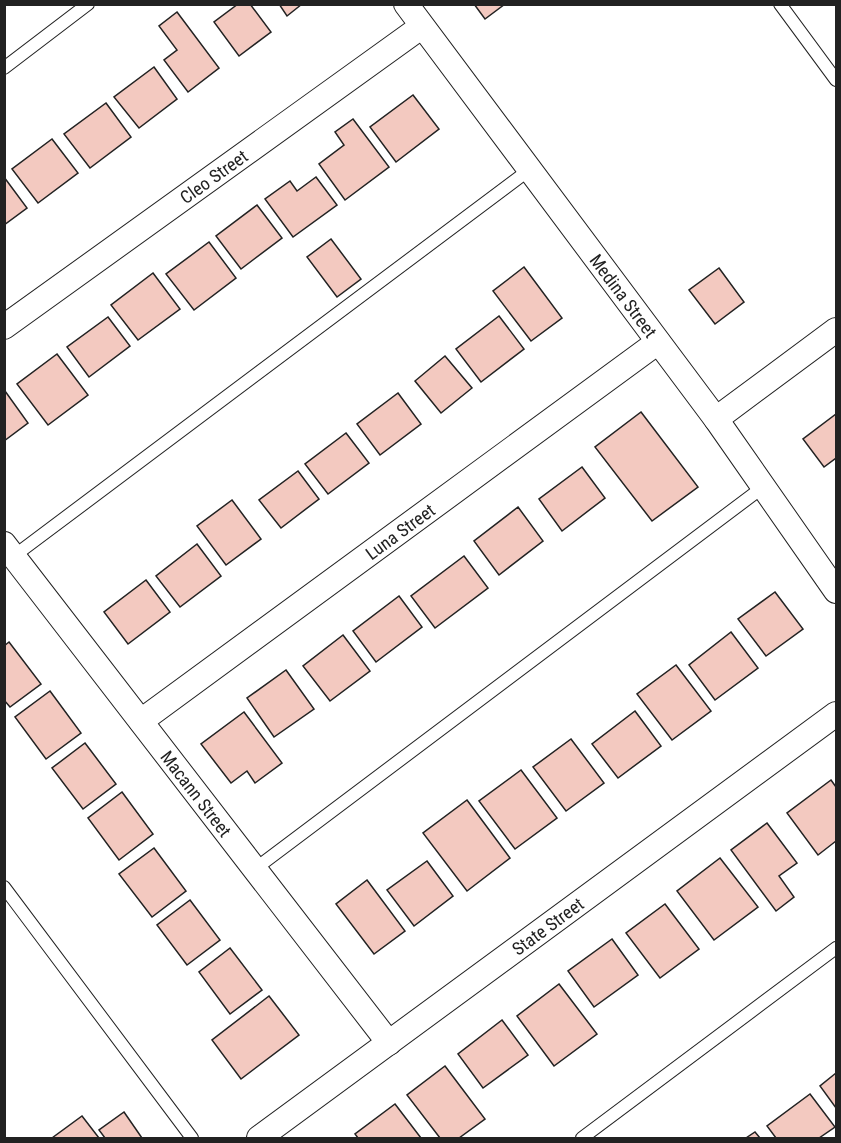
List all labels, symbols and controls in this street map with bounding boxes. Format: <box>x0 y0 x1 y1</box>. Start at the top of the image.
street label: Cleo Street <box>176 145 251 208</box>
street label: Medina Street <box>586 250 662 341</box>
street label: Luna Street <box>361 499 439 564</box>
street label: Macann Street <box>157 746 236 841</box>
street label: State Street <box>508 893 587 959</box>

